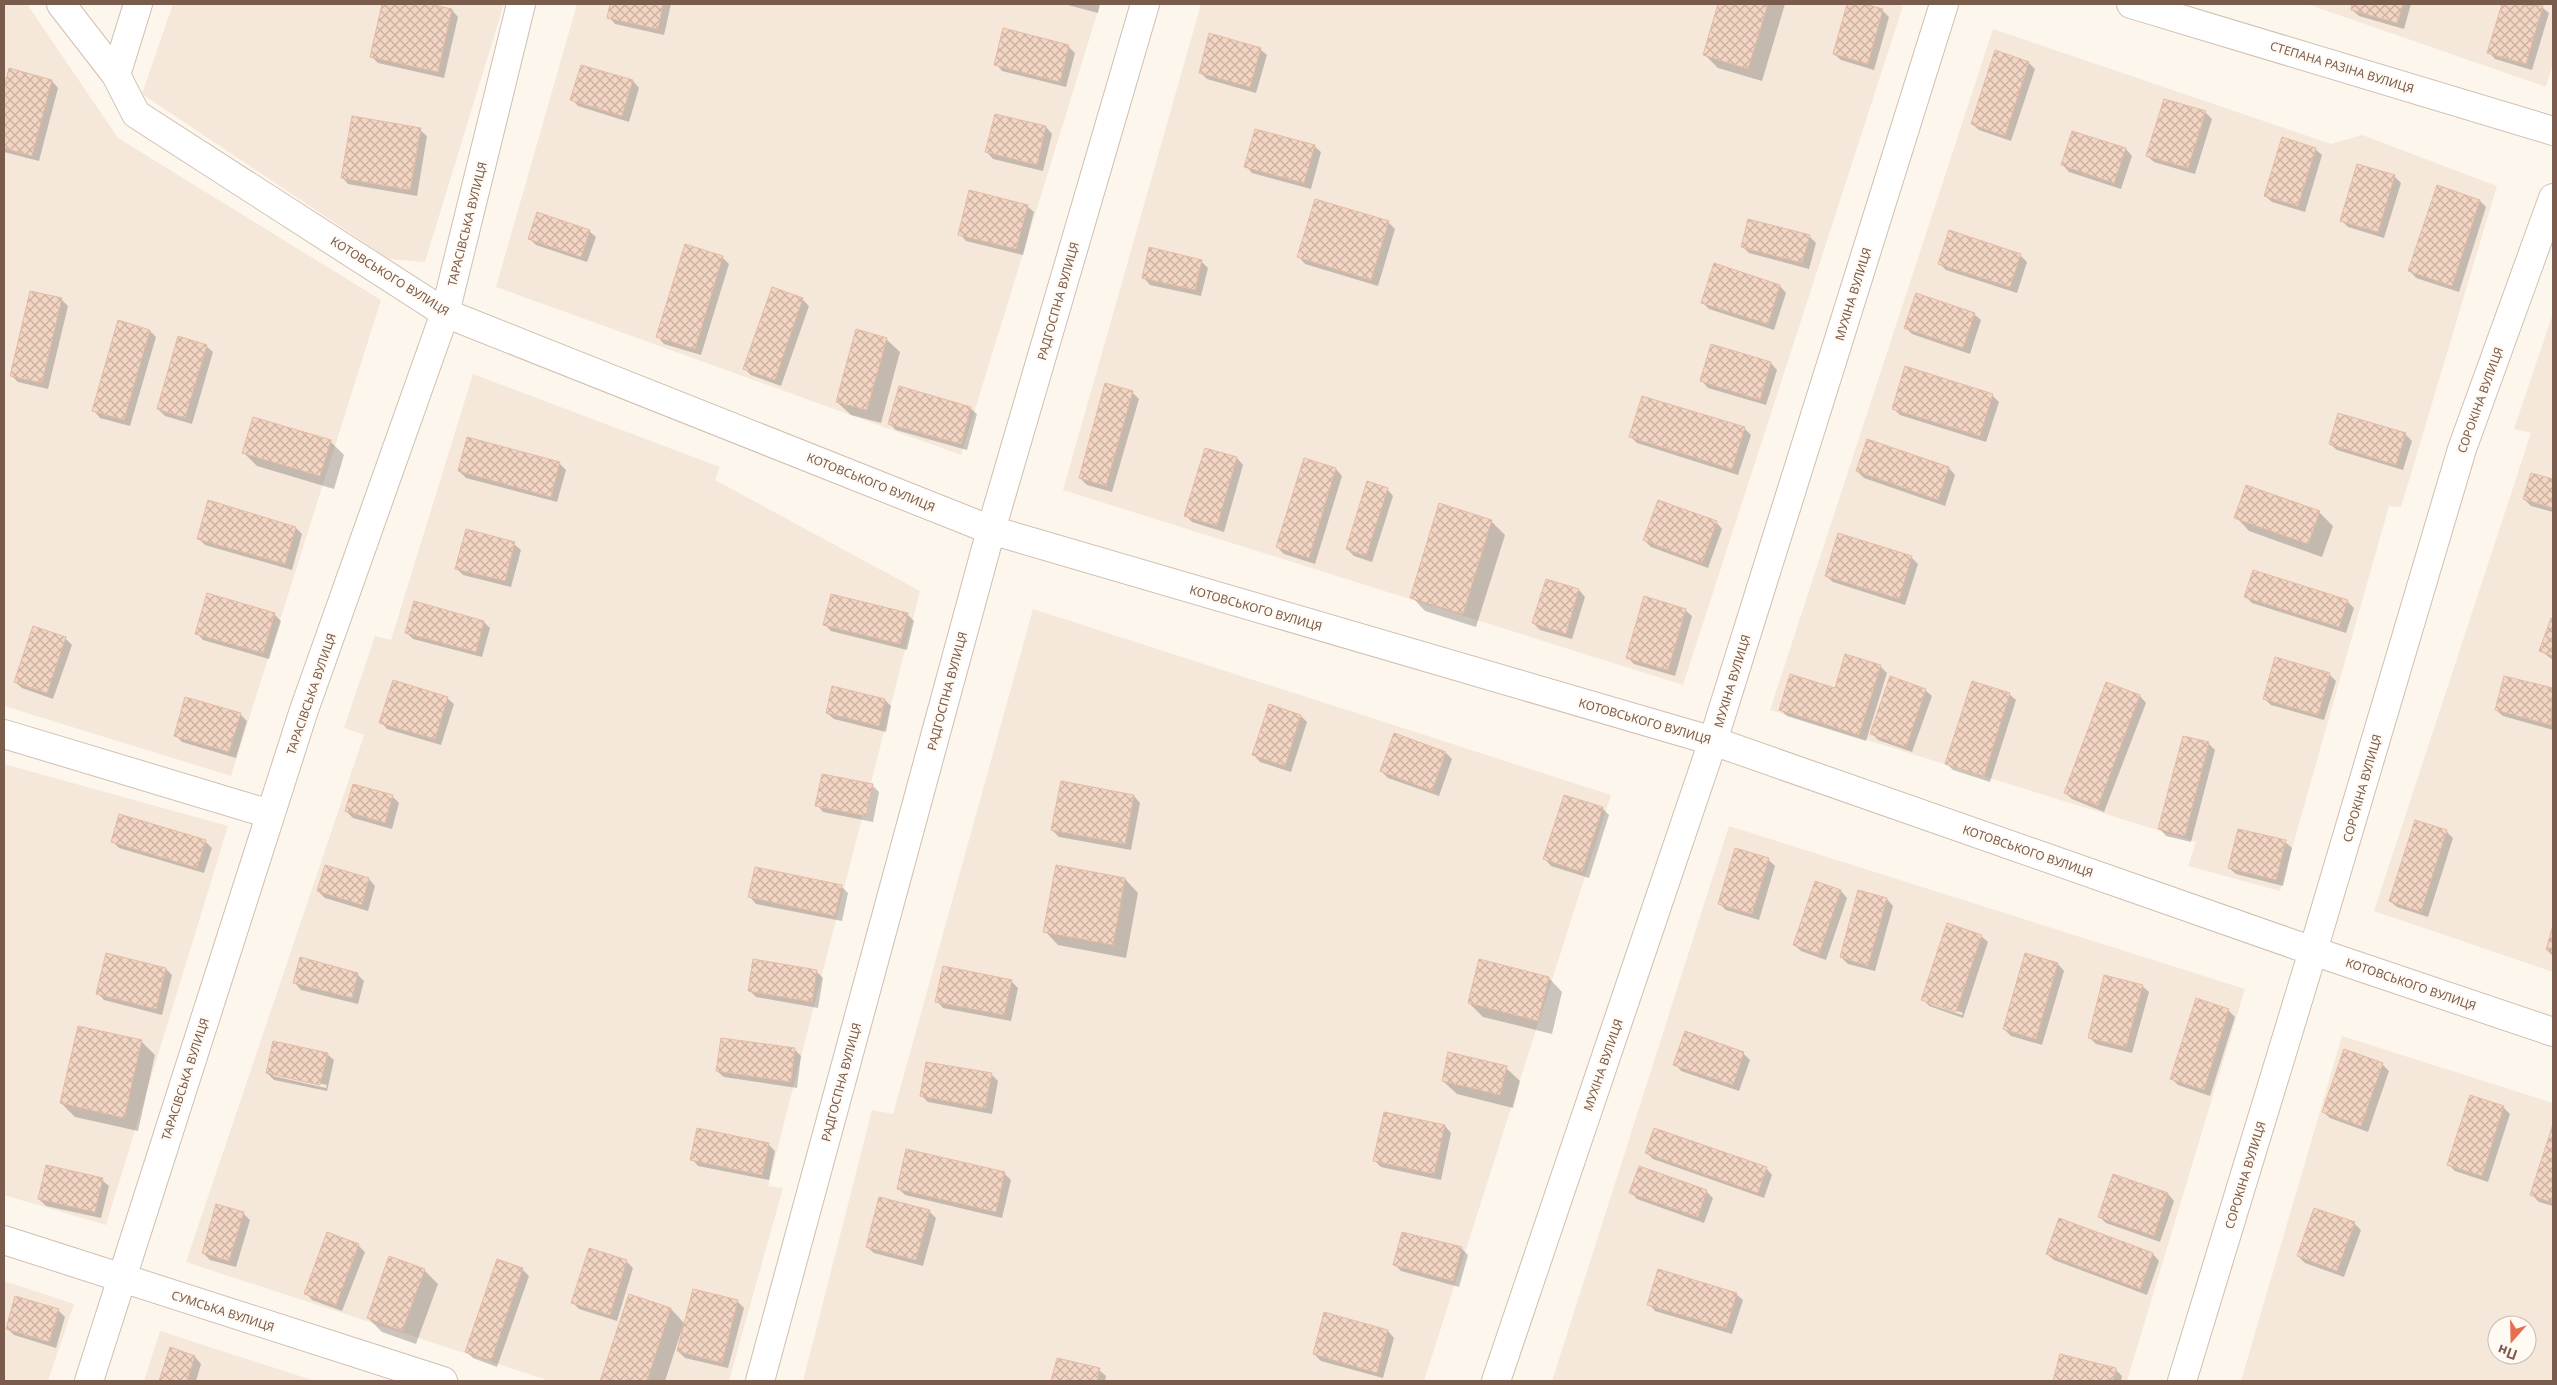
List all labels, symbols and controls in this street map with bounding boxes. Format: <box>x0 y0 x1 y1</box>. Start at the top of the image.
street label: СТЕПАНА РАЗІНА ВУЛИЦЯ <box>2268 37 2416 97</box>
street label: ТАРАСІВСЬКА ВУЛИЦЯ <box>443 160 491 288</box>
street label: КОТОВСЬКОГО ВУЛИЦЯ <box>327 232 453 320</box>
street label: РАДГОСПНА ВУЛИЦЯ <box>1033 240 1083 362</box>
street label: МУХІНА ВУЛИЦЯ <box>1831 245 1875 343</box>
street label: СОРОКІНА ВУЛИЦЯ <box>2453 345 2507 455</box>
street label: КОТОВСЬКОГО ВУЛИЦЯ <box>804 448 938 516</box>
street label: КОТОВСЬКОГО ВУЛИЦЯ <box>1188 581 1324 635</box>
street label: РАДГОСПНА ВУЛИЦЯ <box>923 630 971 752</box>
street label: ТАРАСІВСЬКА ВУЛИЦЯ <box>282 631 340 757</box>
street label: МУХІНА ВУЛИЦЯ <box>1710 632 1754 730</box>
street label: КОТОВСЬКОГО ВУЛИЦЯ <box>1577 694 1713 748</box>
street label: СОРОКІНА ВУЛИЦЯ <box>2338 732 2386 844</box>
street label: КОТОВСЬКОГО ВУЛИЦЯ <box>1960 821 2096 881</box>
street label: КОТОВСЬКОГО ВУЛИЦЯ <box>2343 954 2479 1014</box>
street label: ТАРАСІВСЬКА ВУЛИЦЯ <box>157 1016 213 1142</box>
street label: МУХІНА ВУЛИЦЯ <box>1579 1017 1627 1113</box>
street label: РАДГОСПНА ВУЛИЦЯ <box>817 1021 865 1143</box>
street label: СОРОКІНА ВУЛИЦЯ <box>2221 1119 2269 1231</box>
street label: СУМСЬКА ВУЛИЦЯ <box>169 1286 277 1336</box>
north arrow <box>2487 1315 2537 1365</box>
text: Пн <box>2495 1340 2520 1365</box>

